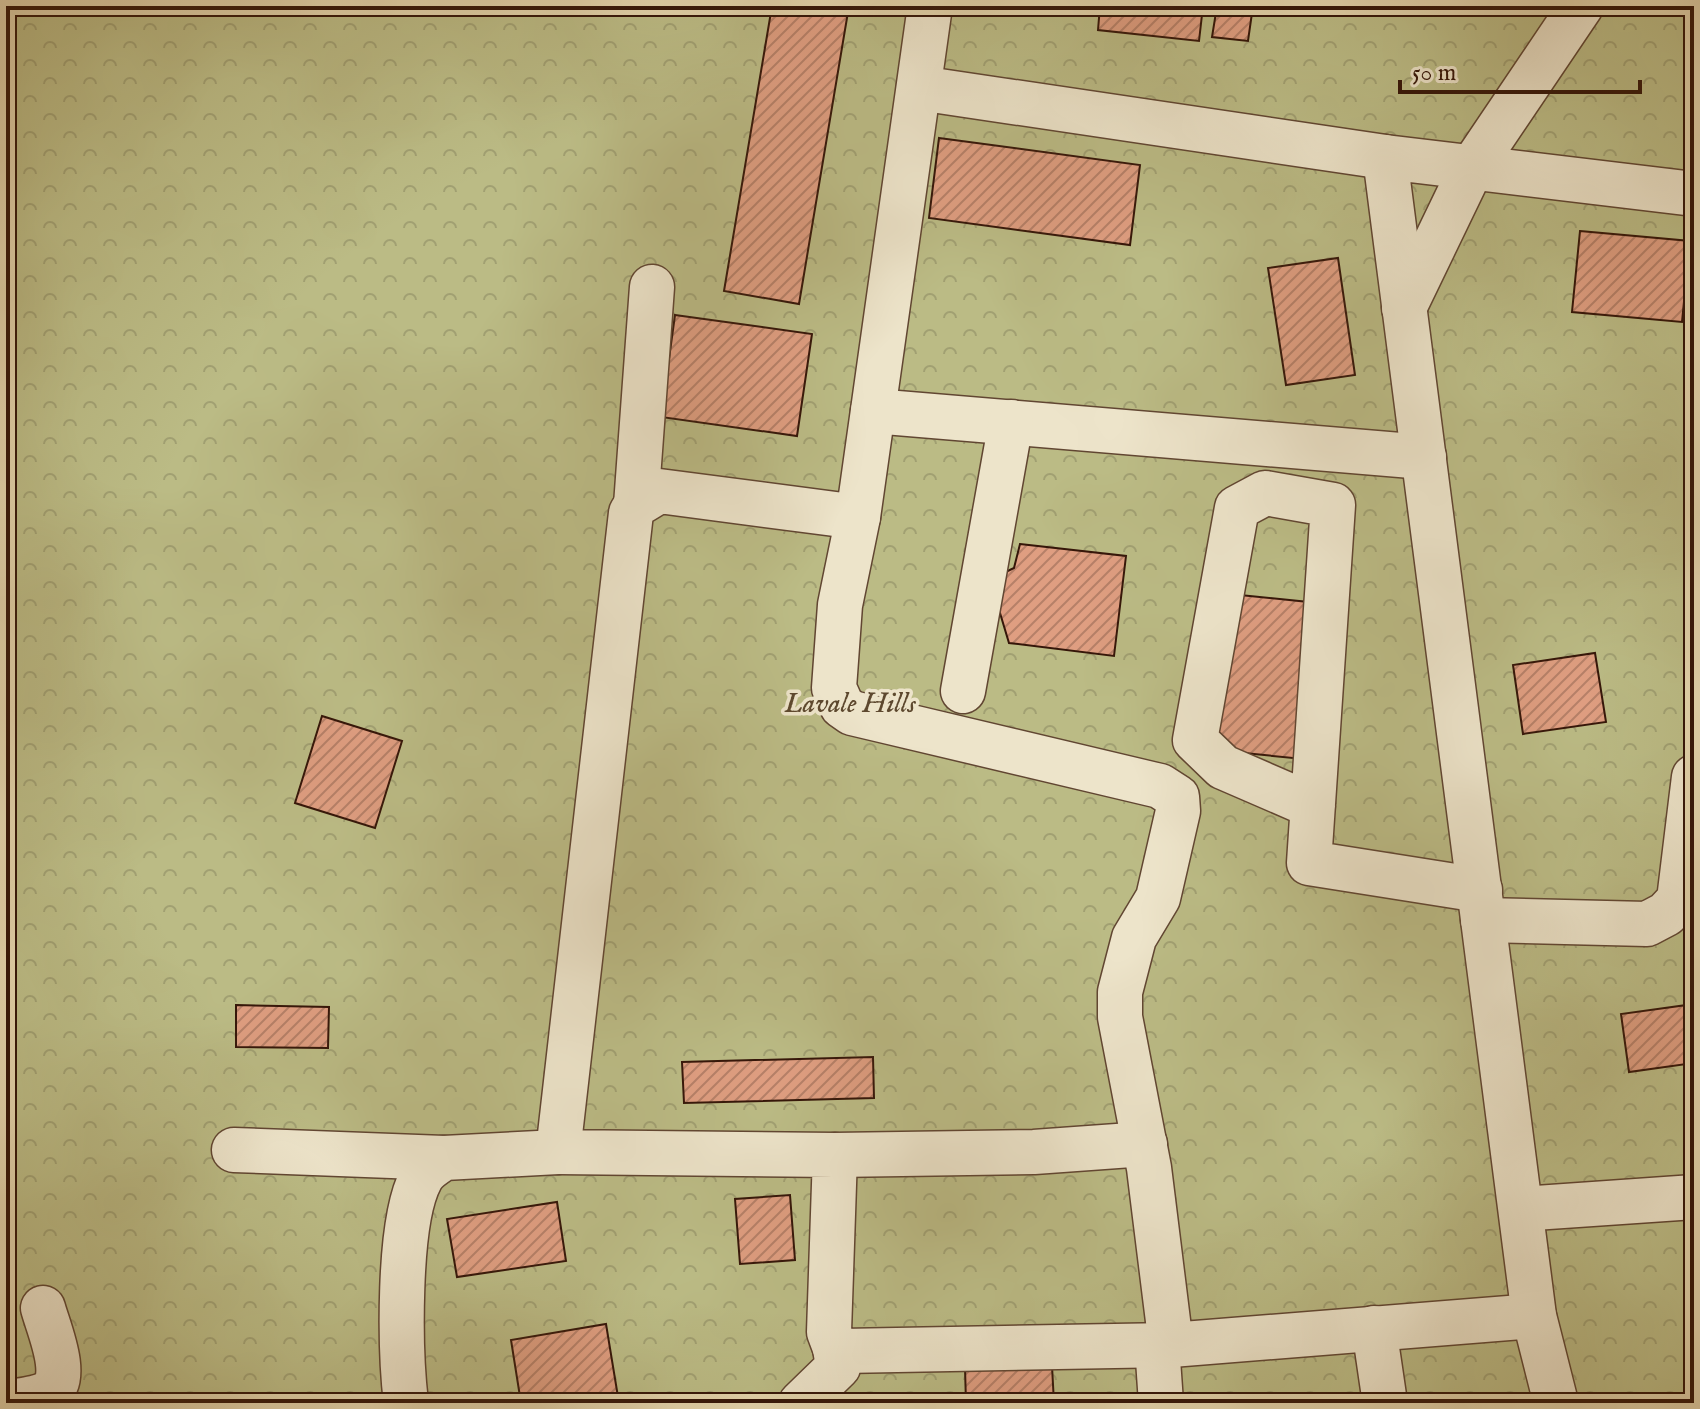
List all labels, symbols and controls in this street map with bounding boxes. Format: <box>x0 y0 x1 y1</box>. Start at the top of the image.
scale bar <box>1400 44 1640 94</box>
text: 50 m <box>1412 58 1456 89</box>
park label: Lavale Hills <box>783 687 917 722</box>

